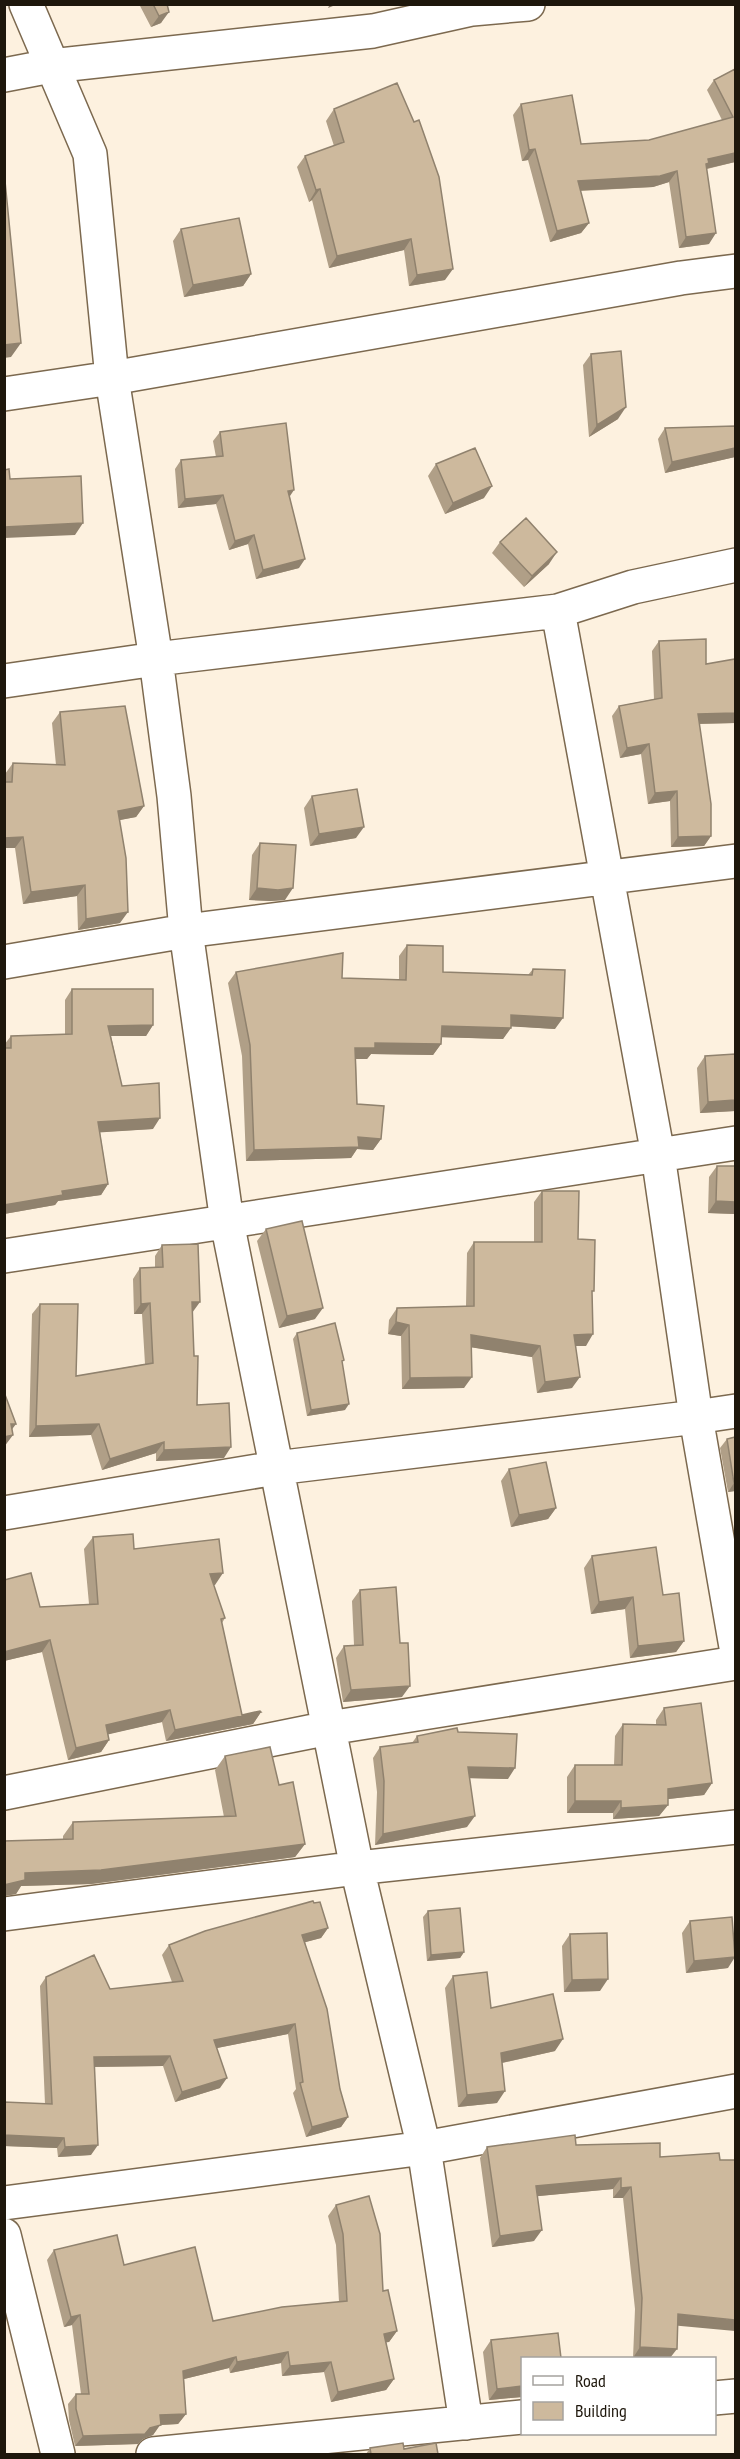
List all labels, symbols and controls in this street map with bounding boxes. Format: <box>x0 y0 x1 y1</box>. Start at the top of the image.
legend <box>521 2357 716 2435</box>
text: Road <box>575 2369 606 2392</box>
text: Building <box>575 2399 627 2422</box>

